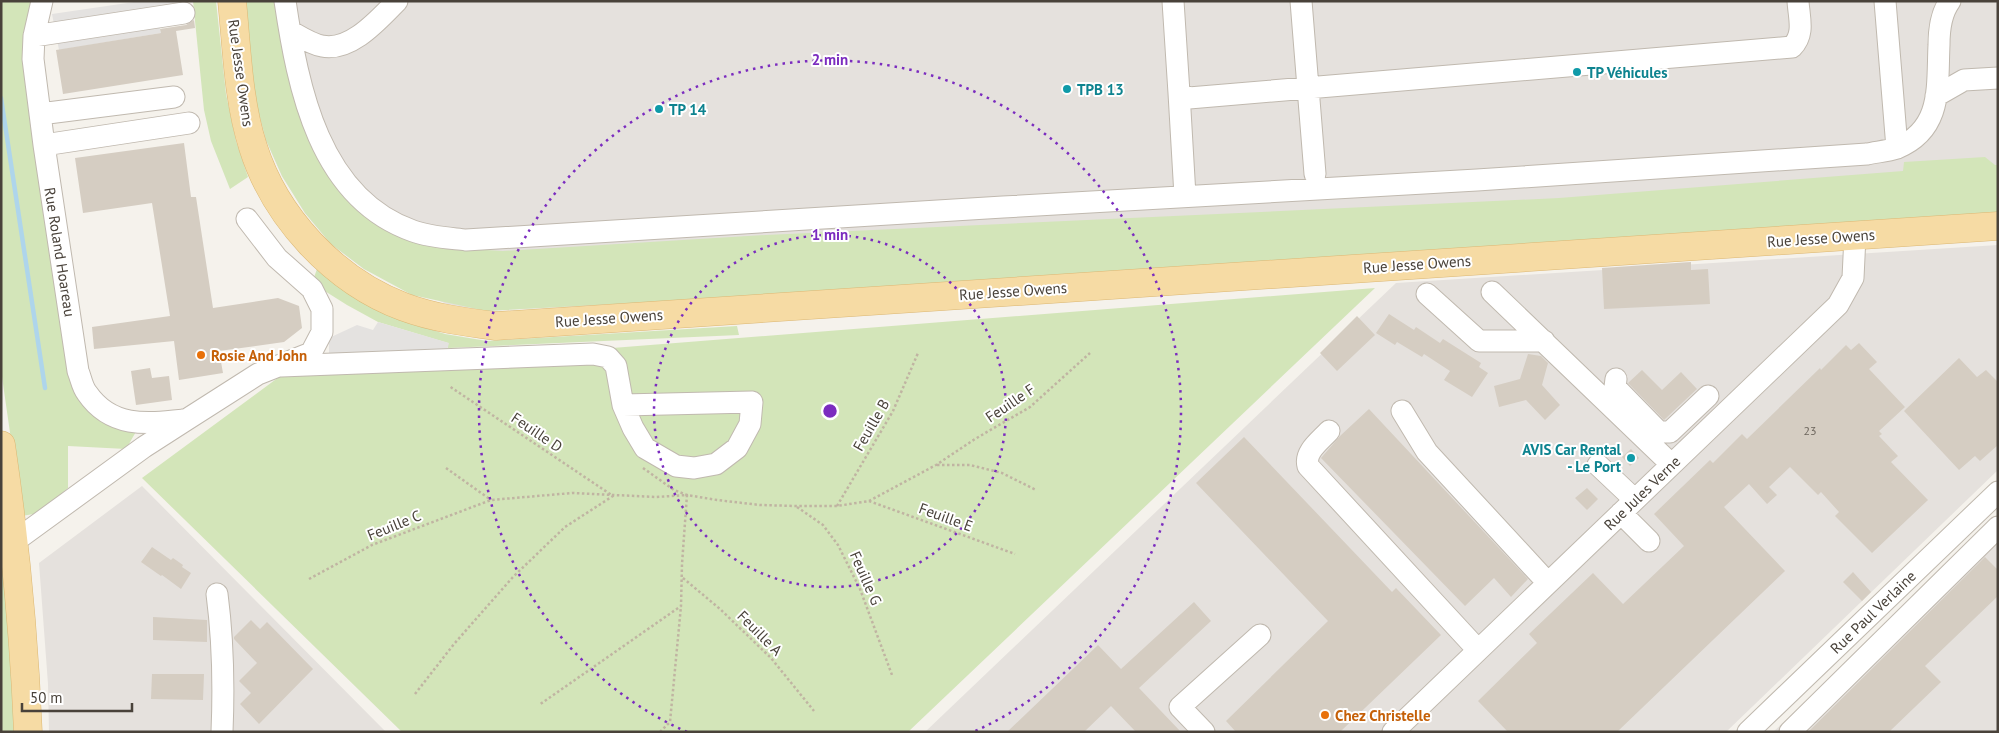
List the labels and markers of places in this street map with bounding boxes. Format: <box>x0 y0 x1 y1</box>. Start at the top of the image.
place label: TP Véhicules <box>1587 63 1668 82</box>
marker: TP Véhicules <box>1571 66 1583 78</box>
place label: TPB 13 <box>1077 80 1124 99</box>
marker: TPB 13 <box>1061 83 1073 95</box>
place label: TP 14 <box>669 100 707 119</box>
marker: TP 14 <box>653 103 665 115</box>
place label: Rosie And John <box>211 346 307 365</box>
marker: Rosie And John <box>195 349 207 361</box>
centre of rings <box>821 402 839 420</box>
place label: AVIS Car Rental - Le Port <box>1522 440 1622 476</box>
marker: AVIS Car Rental - Le Port <box>1625 452 1637 464</box>
place label: Chez Christelle <box>1335 706 1431 725</box>
marker: Chez Christelle <box>1319 709 1331 721</box>

